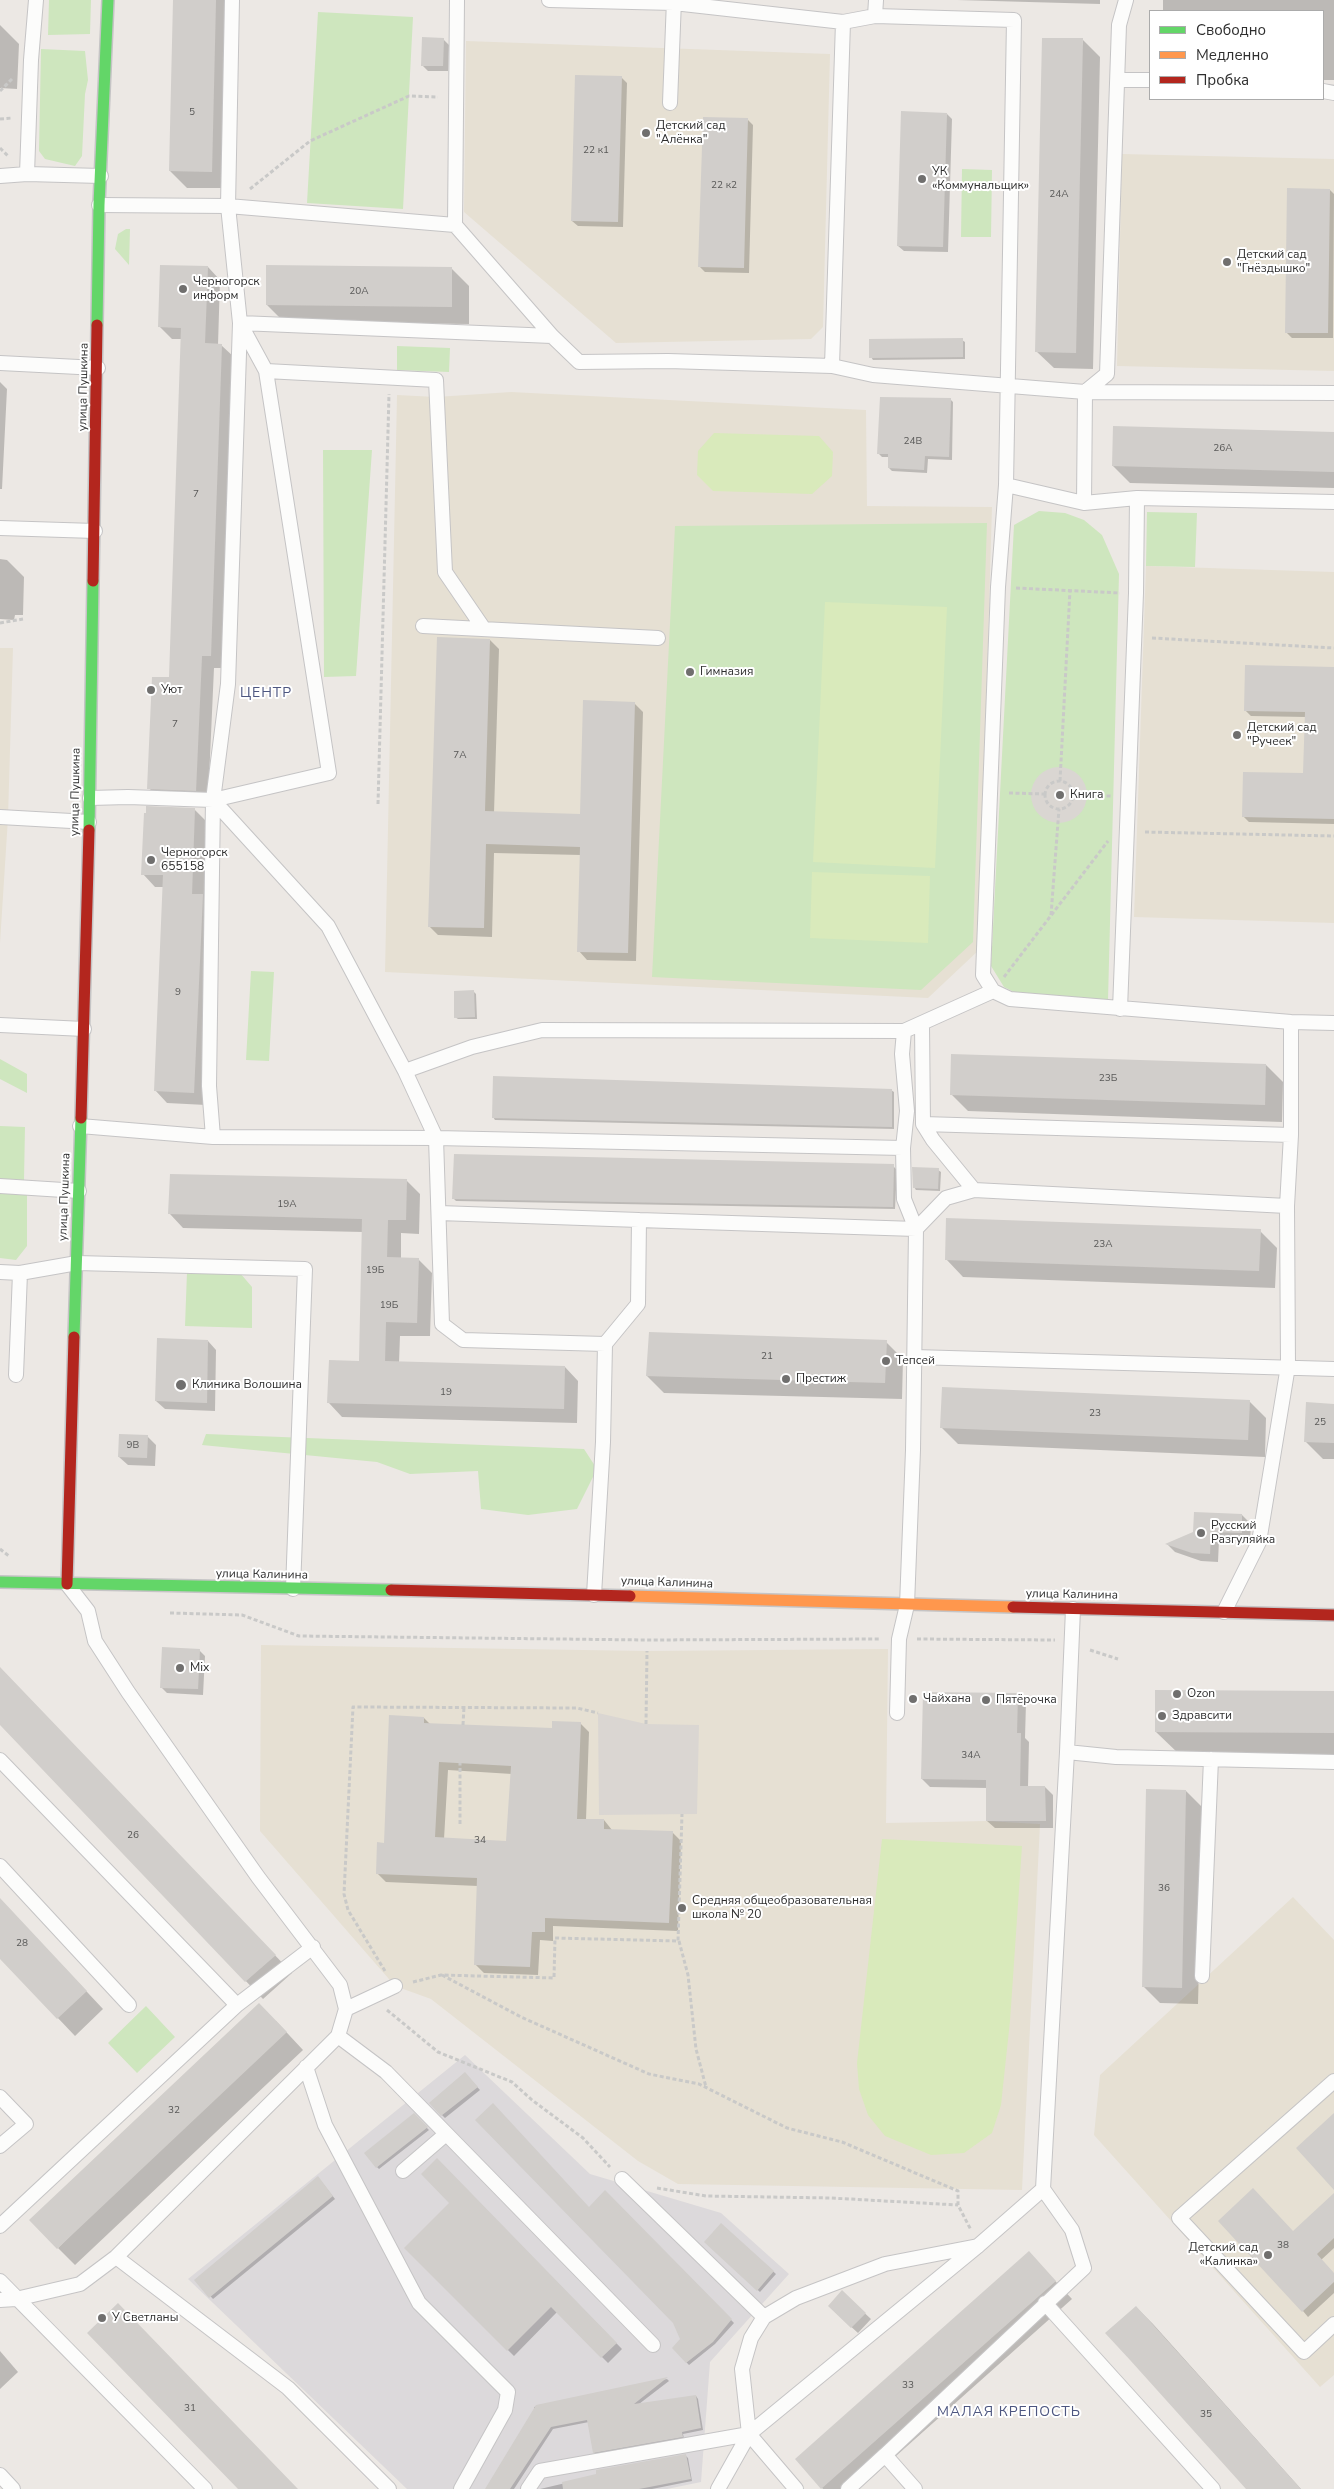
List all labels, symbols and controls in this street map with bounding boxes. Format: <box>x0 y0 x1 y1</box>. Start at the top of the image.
legend <box>1149 10 1324 100</box>
text: Свободно <box>1196 20 1266 40</box>
text: Медленно <box>1196 45 1269 65</box>
text: Пробка <box>1196 70 1249 90</box>
house number: 5 <box>189 107 195 119</box>
place label: Детский сад "Алёнка" <box>656 119 725 147</box>
marker: Детский сад "Алёнка" <box>640 127 652 139</box>
house number: 22 к1 <box>583 145 609 157</box>
place label: УК «Коммунальщик» <box>932 165 1029 193</box>
marker: УК «Коммунальщик» <box>916 173 928 185</box>
house number: 22 к2 <box>711 180 737 192</box>
house number: 24А <box>1049 189 1069 201</box>
place label: Детский сад "Гнёздышко" <box>1237 248 1310 276</box>
marker: Детский сад "Гнёздышко" <box>1221 256 1233 268</box>
place label: Черногорск информ <box>193 275 260 303</box>
marker: Черногорск информ <box>177 283 189 295</box>
house number: 20А <box>349 286 369 298</box>
street label: улица Пушкина <box>76 343 92 431</box>
house number: 24В <box>904 436 922 448</box>
house number: 26А <box>1213 443 1233 455</box>
house number: 7 <box>193 489 199 501</box>
place label: Гимназия <box>700 665 753 679</box>
marker: Гимназия <box>684 666 696 678</box>
place label: Уют <box>161 683 183 697</box>
marker: Уют <box>145 684 157 696</box>
district label: ЦЕНТР <box>239 686 293 702</box>
house number: 7 <box>172 719 178 731</box>
place label: Детский сад "Ручеек" <box>1247 721 1316 749</box>
marker: Детский сад "Ручеек" <box>1231 729 1243 741</box>
street label: улица Пушкина <box>68 748 84 836</box>
house number: 7А <box>453 750 467 762</box>
place label: Книга <box>1070 788 1103 802</box>
marker: Книга <box>1054 789 1066 801</box>
place label: Черногорск 655158 <box>161 846 228 874</box>
marker: Черногорск 655158 <box>145 854 157 866</box>
house number: 9 <box>175 987 181 999</box>
house number: 23Б <box>1099 1073 1117 1085</box>
street label: улица Пушкина <box>56 1153 74 1241</box>
house number: 19А <box>277 1199 297 1211</box>
house number: 23А <box>1093 1239 1113 1251</box>
house number: 19Б <box>366 1265 384 1277</box>
house number: 19Б <box>380 1300 398 1312</box>
house number: 21 <box>761 1351 773 1363</box>
place label: Тепсей <box>896 1354 935 1368</box>
marker: Тепсей <box>880 1355 892 1367</box>
place label: Престиж <box>796 1372 846 1386</box>
marker: Престиж <box>780 1373 792 1385</box>
marker: Клиника Волошина <box>174 1378 188 1392</box>
place label: Клиника Волошина <box>192 1378 302 1392</box>
house number: 19 <box>440 1387 452 1399</box>
house number: 23 <box>1089 1408 1101 1420</box>
house number: 25 <box>1314 1417 1326 1429</box>
house number: 9В <box>127 1440 139 1452</box>
place label: Русский Разгуляйка <box>1211 1519 1275 1547</box>
marker: Русский Разгуляйка <box>1195 1527 1207 1539</box>
street label: улица Калинина <box>216 1567 308 1583</box>
street label: улица Калинина <box>621 1574 713 1592</box>
street label: улица Калинина <box>1026 1587 1118 1603</box>
place label: Mix <box>190 1661 209 1675</box>
marker: Mix <box>174 1662 186 1674</box>
place label: Ozon <box>1187 1687 1215 1701</box>
marker: Ozon <box>1171 1688 1183 1700</box>
place label: Чайхана <box>923 1692 971 1706</box>
marker: Чайхана <box>907 1693 919 1705</box>
place label: Пятёрочка <box>996 1693 1057 1707</box>
marker: Пятёрочка <box>980 1694 992 1706</box>
place label: Здравсити <box>1172 1709 1232 1723</box>
marker: Здравсити <box>1156 1710 1168 1722</box>
house number: 34А <box>961 1750 981 1762</box>
house number: 26 <box>127 1830 139 1842</box>
house number: 34 <box>474 1835 486 1847</box>
house number: 36 <box>1158 1883 1170 1895</box>
place label: Средняя общеобразовательная школа № 20 <box>692 1894 872 1922</box>
marker: Средняя общеобразовательная школа № 20 <box>676 1902 688 1914</box>
house number: 28 <box>16 1938 28 1950</box>
house number: 32 <box>168 2105 180 2117</box>
house number: 38 <box>1277 2240 1289 2252</box>
place label: Детский сад «Калинка» <box>1189 2241 1258 2269</box>
marker: Детский сад «Калинка» <box>1262 2249 1274 2261</box>
place label: У Светланы <box>112 2311 178 2325</box>
marker: У Светланы <box>96 2312 108 2324</box>
house number: 33 <box>902 2380 914 2392</box>
house number: 31 <box>184 2403 196 2415</box>
district label: МАЛАЯ КРЕПОСТЬ <box>935 2405 1083 2421</box>
house number: 35 <box>1200 2409 1212 2421</box>

